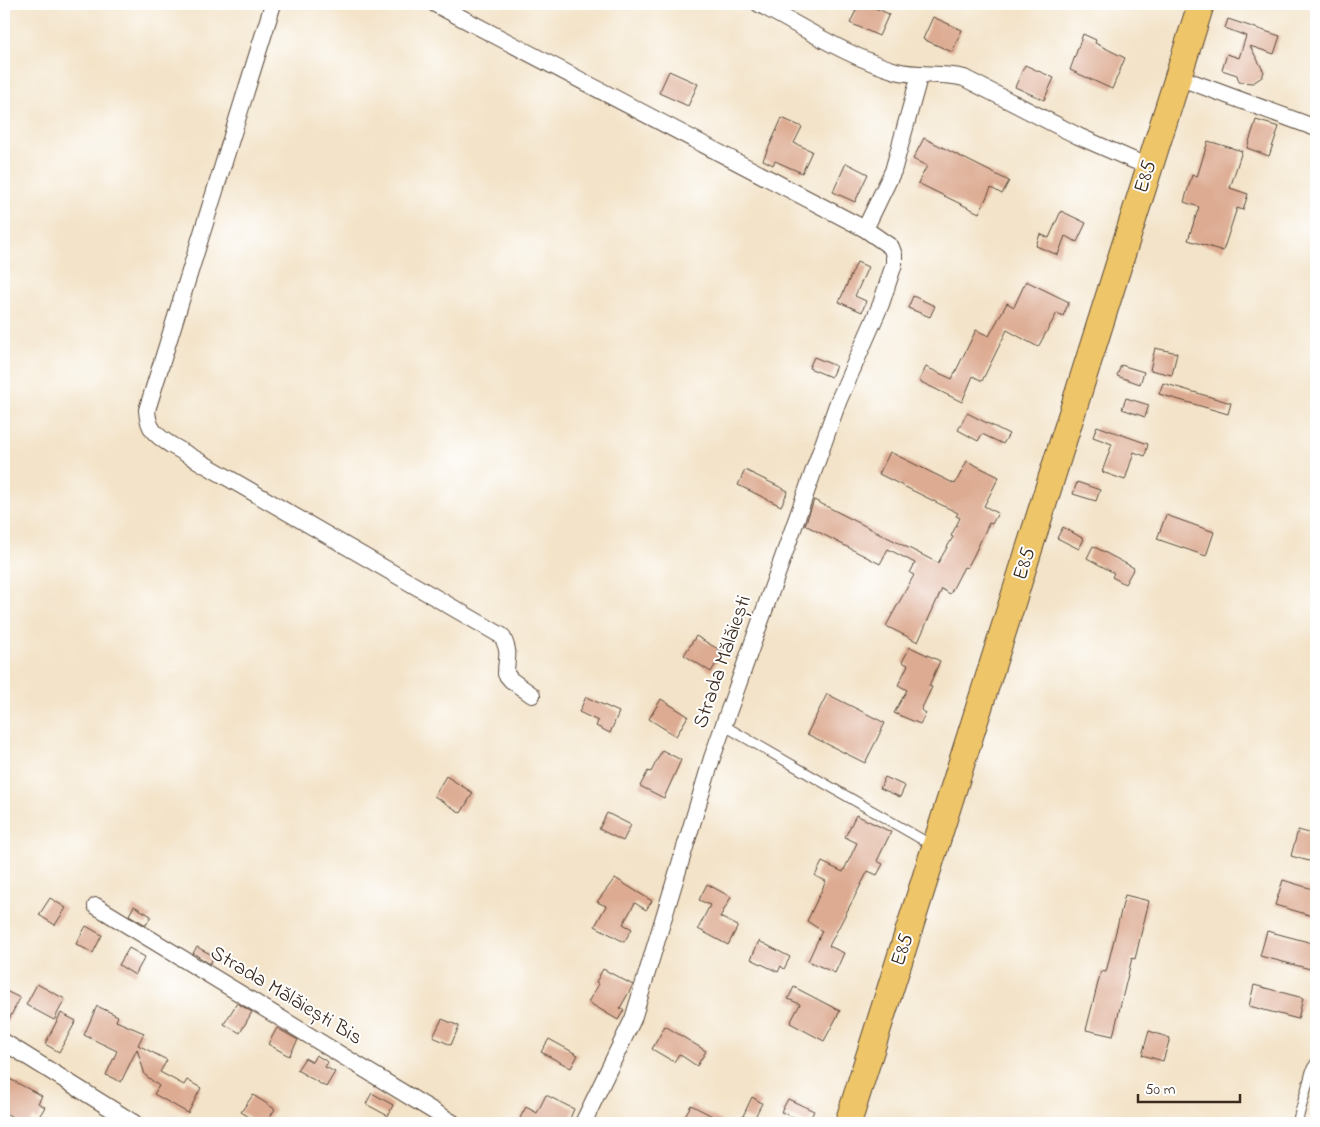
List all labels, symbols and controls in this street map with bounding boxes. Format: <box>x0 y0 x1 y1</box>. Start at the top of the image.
street label: E85 <box>1127 157 1165 197</box>
street label: E85 <box>1006 544 1044 584</box>
street label: Strada Mălăiești <box>686 591 760 733</box>
street label: E85 <box>884 930 922 970</box>
street label: Strada Mălăiești Bis <box>204 939 368 1053</box>
scale bar <box>1138 1072 1240 1104</box>
text: 50 m <box>1145 1079 1176 1101</box>

